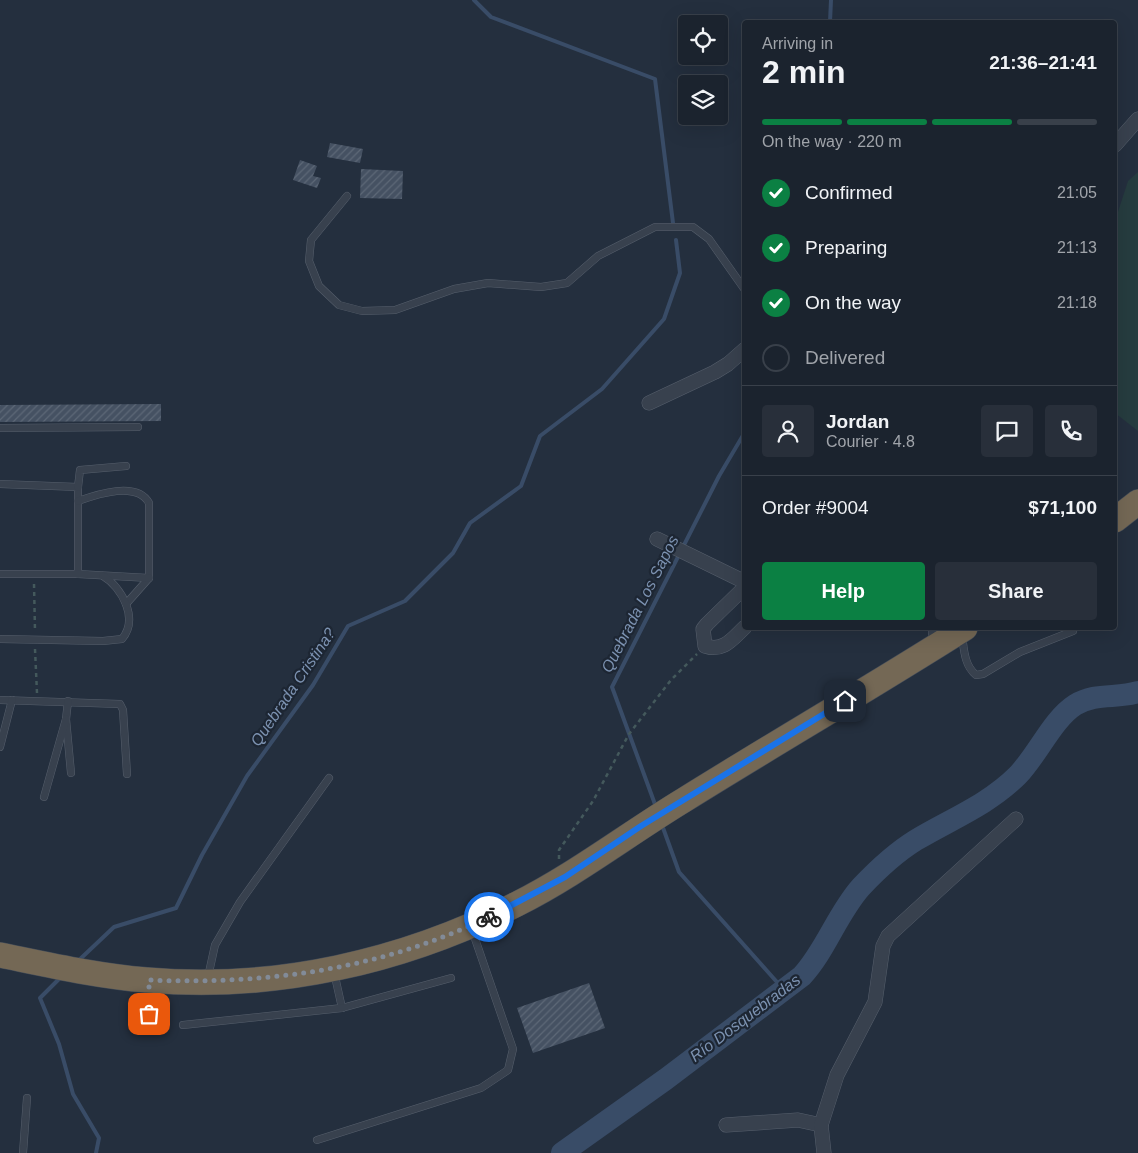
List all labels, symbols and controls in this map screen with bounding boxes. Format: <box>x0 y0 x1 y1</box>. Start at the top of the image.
map controls <box>678 15 728 125</box>
button: locate <box>678 15 728 65</box>
text: Arriving in <box>762 35 833 52</box>
text: 21:36–21:41 <box>989 52 1097 73</box>
text: 2 min <box>762 54 846 90</box>
button: layers <box>678 75 728 125</box>
text: On the way · 220 m <box>762 133 902 150</box>
icon: check <box>762 179 790 207</box>
text: Confirmed <box>805 182 893 203</box>
text: 21:05 <box>1057 184 1097 201</box>
icon: check <box>762 234 790 262</box>
text: Preparing <box>805 237 887 258</box>
text: 21:13 <box>1057 239 1097 256</box>
icon: check <box>762 289 790 317</box>
text: On the way <box>805 292 901 313</box>
text: 21:18 <box>1057 294 1097 311</box>
text: Delivered <box>805 347 885 368</box>
button: person <box>762 405 814 457</box>
button: chat <box>981 405 1033 457</box>
button: phone <box>1045 405 1097 457</box>
text: Jordan <box>826 411 889 432</box>
text: Courier · 4.8 <box>826 433 915 450</box>
text: Order #9004 <box>762 497 869 518</box>
text: $71,100 <box>1028 497 1097 518</box>
water label: Quebrada Los Sapos <box>598 533 682 675</box>
button: Help <box>762 562 925 620</box>
button: Share <box>935 562 1097 620</box>
water label: Quebrada Cristina? <box>247 625 339 749</box>
pin <box>824 680 866 722</box>
icon: home <box>831 687 859 715</box>
courier <box>464 892 514 942</box>
icon: bike <box>475 903 503 931</box>
water label: Río Dosquebradas <box>687 971 803 1065</box>
pin <box>128 993 170 1035</box>
icon: bag <box>135 1000 163 1028</box>

